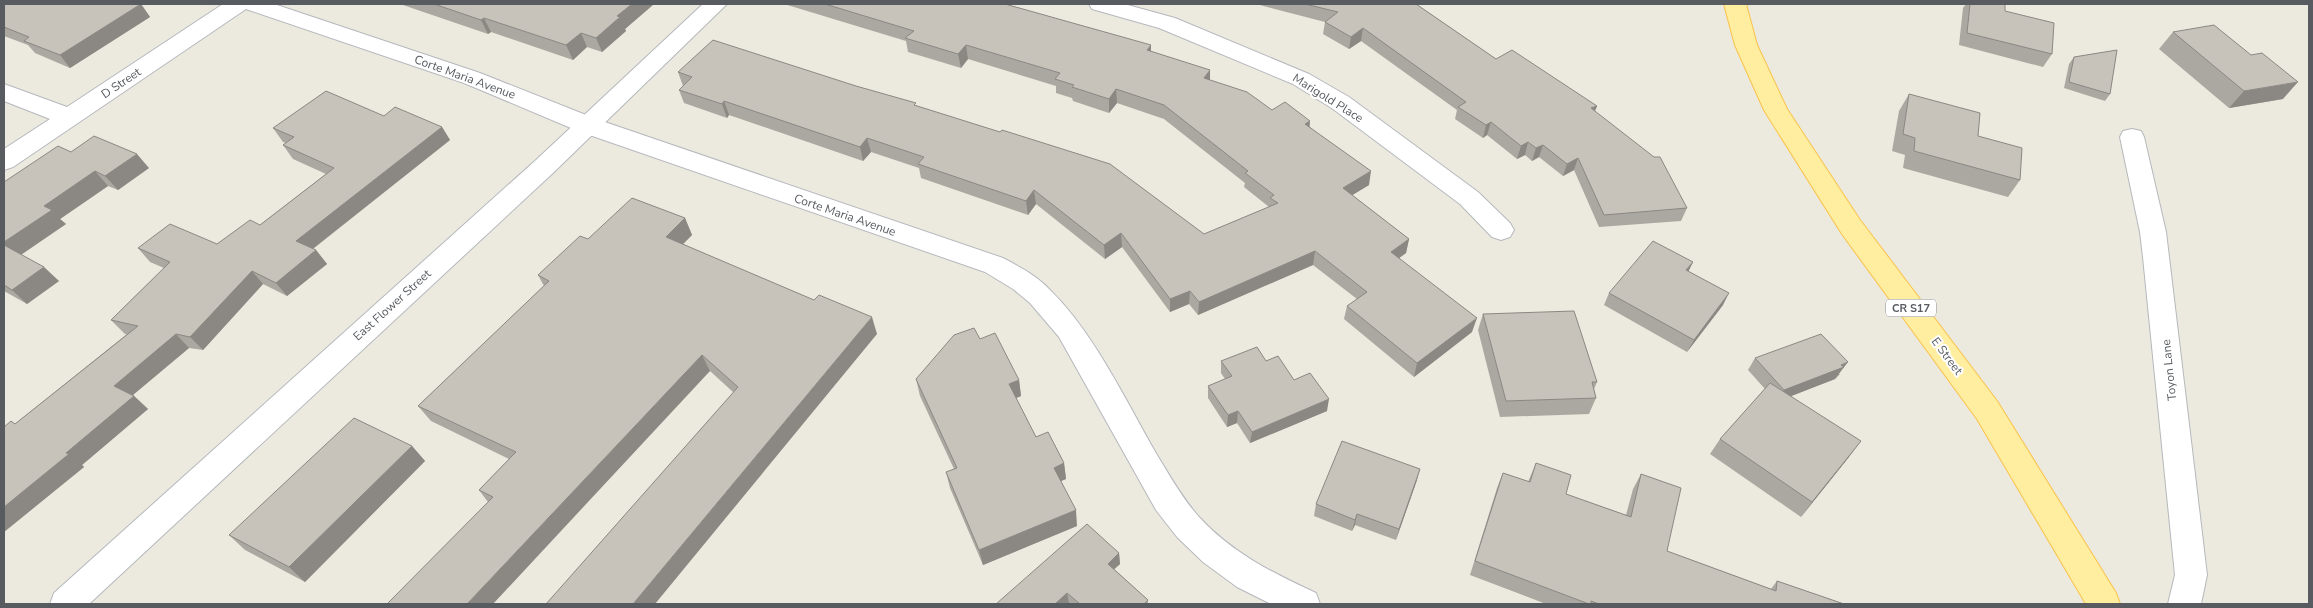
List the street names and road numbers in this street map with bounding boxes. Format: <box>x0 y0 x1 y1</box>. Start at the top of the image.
street label: Corte Maria Avenue <box>412 51 518 103</box>
street label: D Street <box>98 63 145 102</box>
street label: Marigold Place <box>1290 70 1366 126</box>
street label: Corte Maria Avenue <box>792 190 898 240</box>
street label: East Flower Street <box>350 265 435 344</box>
road number: CR S17 <box>1886 300 1936 316</box>
street label: E Street <box>1928 334 1967 379</box>
street label: Toyon Lane <box>2158 339 2180 401</box>

